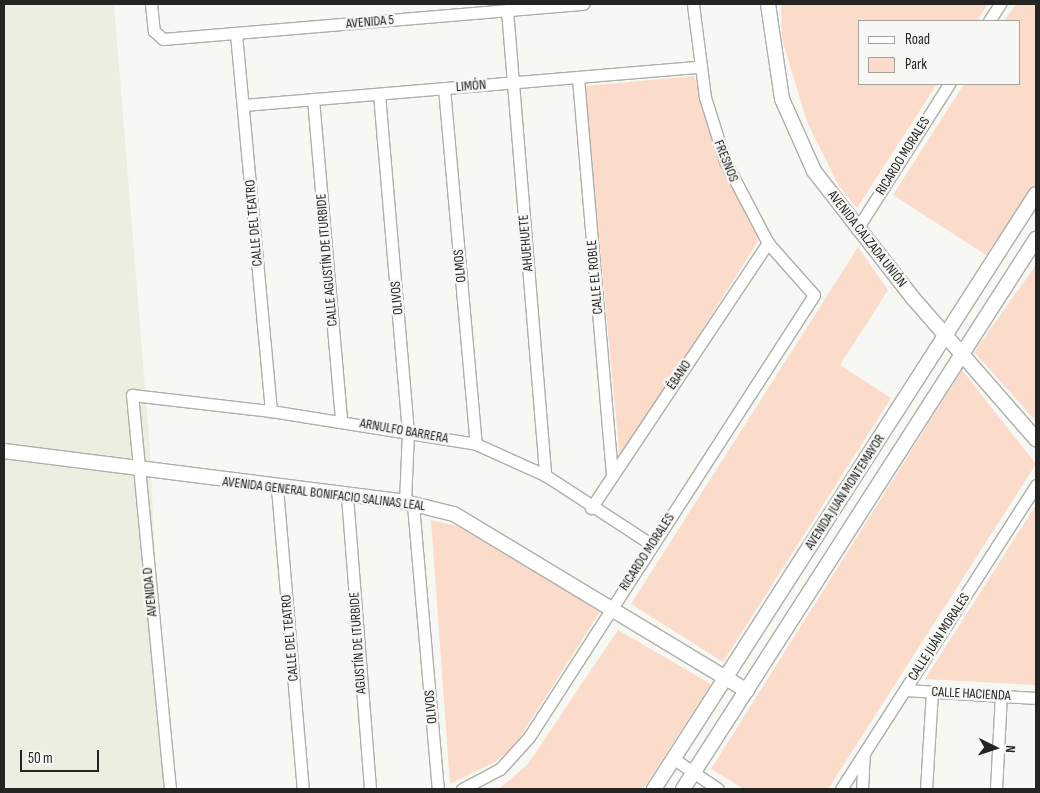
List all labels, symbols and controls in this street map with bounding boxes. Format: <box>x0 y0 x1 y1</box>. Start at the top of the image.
street label: AVENIDA 5 <box>345 12 395 32</box>
legend <box>858 20 1020 85</box>
text: Road <box>905 30 930 49</box>
text: Park <box>905 55 927 74</box>
street label: LIMÓN <box>455 76 487 96</box>
street label: RICARDO MORALES <box>872 114 934 198</box>
street label: FRESNOS <box>710 138 742 184</box>
street label: CALLE DEL TEATRO <box>242 179 266 267</box>
street label: AVENIDA CALZADA UNIÓN <box>824 187 910 291</box>
street label: CALLE AGUSTÍN DE ITURBIDE <box>313 193 341 327</box>
street label: AHUEHUETE <box>515 214 537 272</box>
street label: CALLE EL ROBLE <box>583 239 607 315</box>
street label: OLMOS <box>450 249 470 283</box>
street label: OLIVOS <box>387 280 407 316</box>
street label: ÉBANO <box>663 357 695 393</box>
street label: ARNULFO BARRERA <box>359 415 449 447</box>
street label: AVENIDA JUAN MONTEMAYOR <box>801 431 889 553</box>
street label: AVENIDA GENERAL BONIFACIO SALINAS LEAL <box>222 473 426 515</box>
street label: RICARDO MORALES <box>616 510 678 594</box>
street label: AVENIDA D <box>139 567 161 617</box>
street label: CALLE JUÁN MORALES <box>905 590 973 684</box>
street label: AGUSTÍN DE ITURBIDE <box>346 591 370 695</box>
street label: CALLE DEL TEATRO <box>278 594 302 682</box>
street label: CALLE HACIENDA <box>931 684 1011 704</box>
street label: OLIVOS <box>421 689 441 725</box>
north arrow <box>970 723 1020 773</box>
scale bar <box>22 740 101 772</box>
text: N <box>1002 745 1019 753</box>
text: 50 m <box>28 749 53 768</box>

